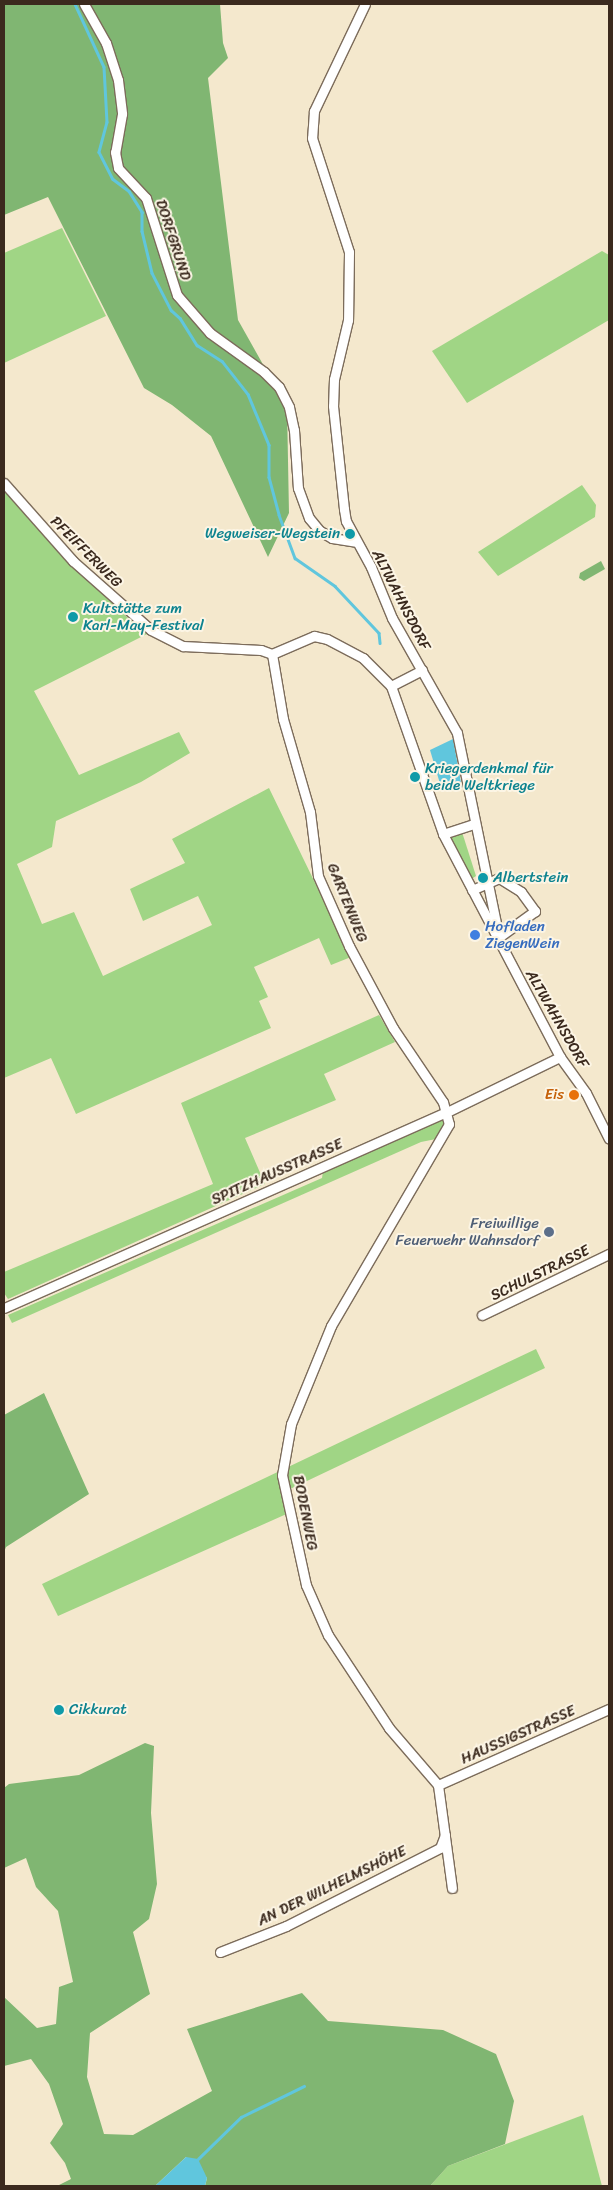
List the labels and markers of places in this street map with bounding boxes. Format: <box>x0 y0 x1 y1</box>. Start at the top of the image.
place label: Wegweiser-Wegstein <box>205 525 340 543</box>
marker: Wegweiser-Wegstein <box>344 528 356 540</box>
place label: Kultstätte zum Karl-May-Festival <box>83 599 204 634</box>
marker: Kultstätte zum Karl-May-Festival <box>67 611 79 623</box>
place label: Kriegerdenkmal für beide Weltkriege <box>425 759 553 794</box>
marker: Kriegerdenkmal für beide Weltkriege <box>409 771 421 783</box>
place label: Albertstein <box>493 869 568 887</box>
marker: Albertstein <box>477 872 489 884</box>
place label: Hofladen ZiegenWein <box>485 917 560 952</box>
marker: Hofladen ZiegenWein <box>469 929 481 941</box>
place label: Eis <box>545 1086 564 1104</box>
marker: Eis <box>568 1089 580 1101</box>
place label: Freiwillige Feuerwehr Wahnsdorf <box>396 1214 539 1249</box>
marker: Freiwillige Feuerwehr Wahnsdorf <box>543 1226 555 1238</box>
place label: Cikkurat <box>69 1701 127 1719</box>
marker: Cikkurat <box>53 1704 65 1716</box>

